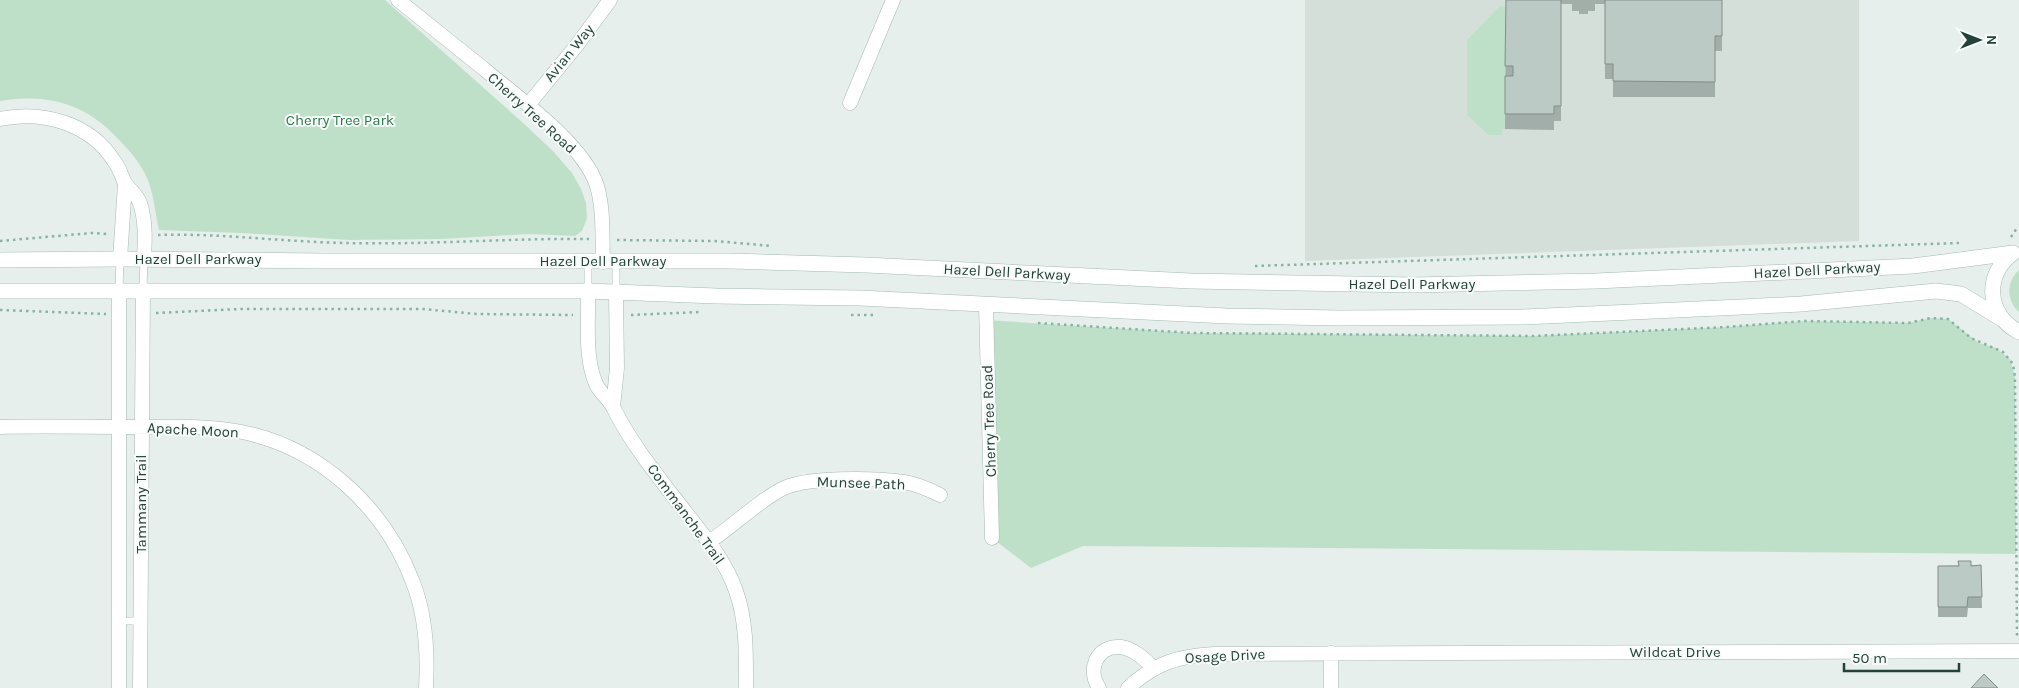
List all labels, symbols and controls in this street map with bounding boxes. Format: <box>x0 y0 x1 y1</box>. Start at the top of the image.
north arrow <box>1954 15 2004 65</box>
street label: Avian Way <box>540 20 598 86</box>
text: N <box>1983 35 2000 45</box>
street label: Cherry Tree Road <box>484 69 580 157</box>
park label: Cherry Tree Park <box>286 111 394 129</box>
street label: Hazel Dell Parkway <box>135 250 261 268</box>
street label: Hazel Dell Parkway <box>540 252 666 270</box>
street label: Hazel Dell Parkway <box>1753 258 1881 282</box>
street label: Hazel Dell Parkway <box>943 260 1071 284</box>
street label: Hazel Dell Parkway <box>1349 275 1475 293</box>
street label: Cherry Tree Road <box>978 364 1000 478</box>
street label: Apache Moon <box>147 419 239 441</box>
street label: Tammany Trail <box>132 454 150 554</box>
street label: Commanche Trail <box>644 460 728 568</box>
street label: Munsee Path <box>816 472 906 494</box>
scale bar <box>1844 640 1959 672</box>
street label: Wildcat Drive <box>1629 643 1721 661</box>
street label: Osage Drive <box>1184 645 1266 667</box>
text: 50 m <box>1852 649 1887 667</box>

